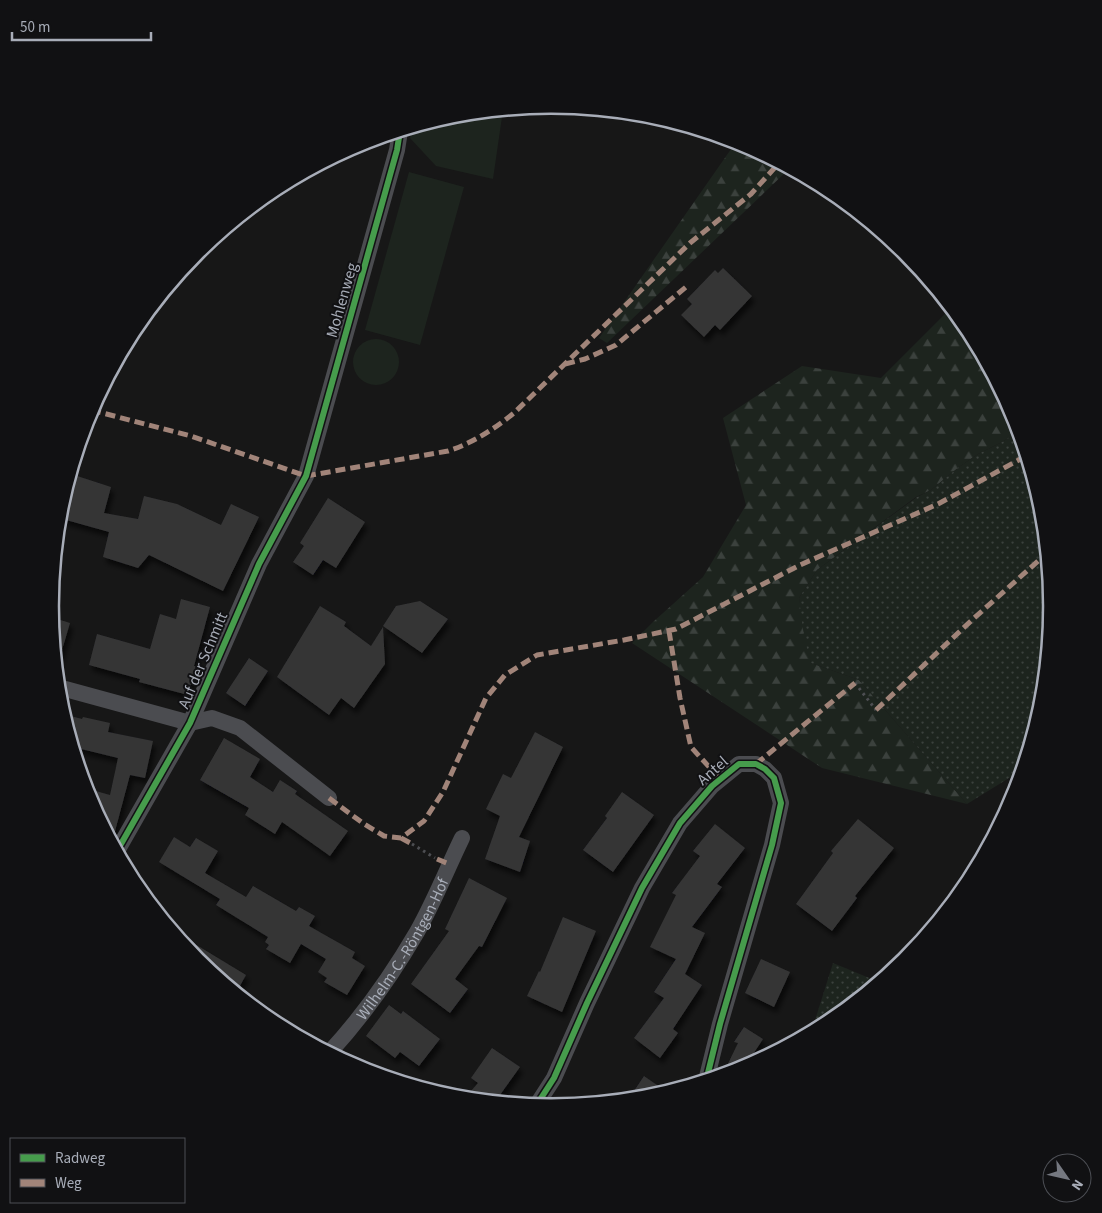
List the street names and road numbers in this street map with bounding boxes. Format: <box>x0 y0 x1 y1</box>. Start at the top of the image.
street label: Mohlenweg <box>321 260 363 340</box>
street label: Auf der Schmitt <box>173 608 233 712</box>
street label: Antel <box>692 751 733 790</box>
street label: Wilhelm-C.-Röntgen-Hof <box>351 873 455 1025</box>

